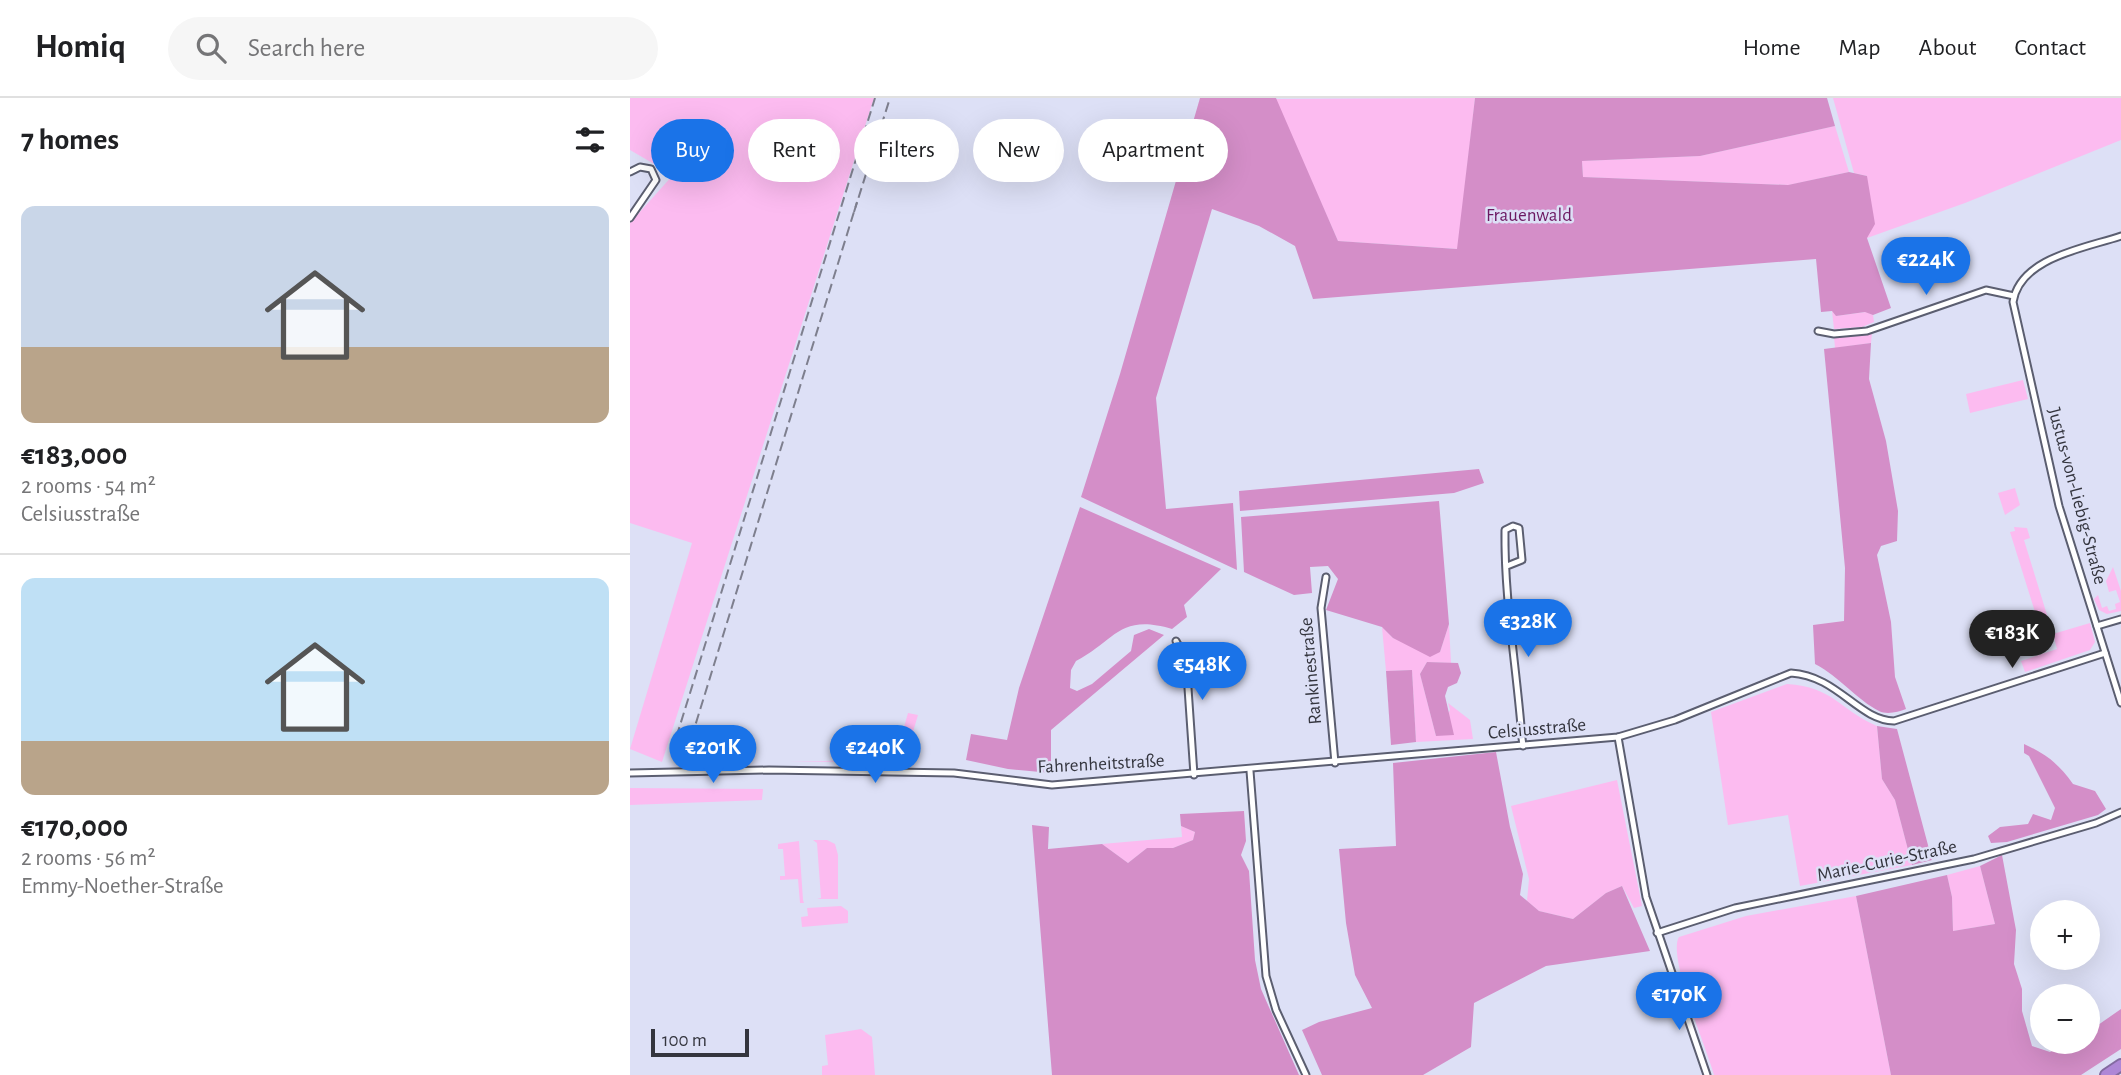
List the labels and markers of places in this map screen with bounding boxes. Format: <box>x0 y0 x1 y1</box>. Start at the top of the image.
pin: €224K <box>1877 238 1975 297</box>
pin: €328K <box>1479 600 1577 659</box>
pin: €183K <box>1963 610 2061 670</box>
pin: €548K <box>1153 642 1251 702</box>
pin: €201K <box>664 726 762 785</box>
pin: €240K <box>826 726 924 785</box>
pin: €170K <box>1630 972 1728 1032</box>

